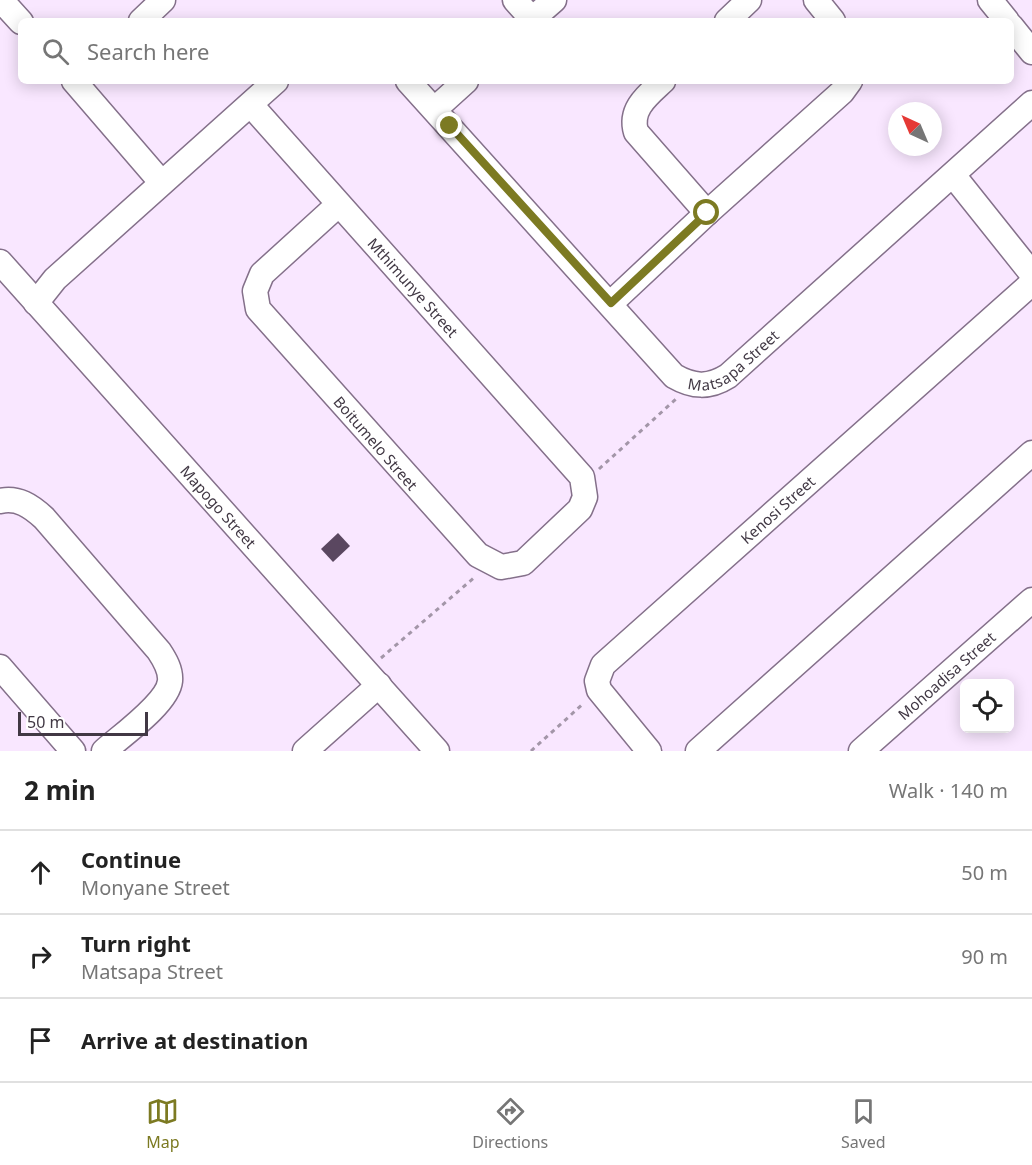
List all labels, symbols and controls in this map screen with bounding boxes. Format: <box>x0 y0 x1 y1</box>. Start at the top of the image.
search box <box>18 18 1014 84</box>
icon: search <box>39 35 72 68</box>
text: Search here <box>87 36 209 66</box>
north arrow <box>888 102 942 156</box>
route end <box>436 112 462 138</box>
route start <box>693 199 719 225</box>
street label: Mthimunye Street <box>364 233 463 342</box>
street label: Matsapa Street <box>686 325 783 395</box>
street label: Boitumelo Street <box>330 392 423 495</box>
street label: Mapogo Street <box>176 461 261 553</box>
street label: Kenosi Street <box>736 471 819 548</box>
street label: Mohoadisa Street <box>893 627 1000 724</box>
map controls <box>960 679 1014 733</box>
button: locate <box>960 679 1014 733</box>
scale bar <box>18 709 148 736</box>
text: 50 m <box>27 711 64 733</box>
text: 2 min <box>24 772 96 808</box>
text: Walk · 140 m <box>889 777 1008 804</box>
text: Continue <box>81 844 181 874</box>
icon: ahead <box>24 856 57 889</box>
text: 50 m <box>961 859 1008 886</box>
text: Monyane Street <box>81 874 230 901</box>
text: Turn right <box>81 928 191 958</box>
icon: right <box>24 940 57 973</box>
text: 90 m <box>961 943 1008 970</box>
text: Matsapa Street <box>81 958 223 985</box>
icon: arrive <box>24 1024 57 1057</box>
text: Arrive at destination <box>81 1025 308 1055</box>
tab: Map <box>146 1095 180 1153</box>
tab: Directions <box>472 1095 548 1153</box>
tab: Saved <box>841 1095 886 1153</box>

